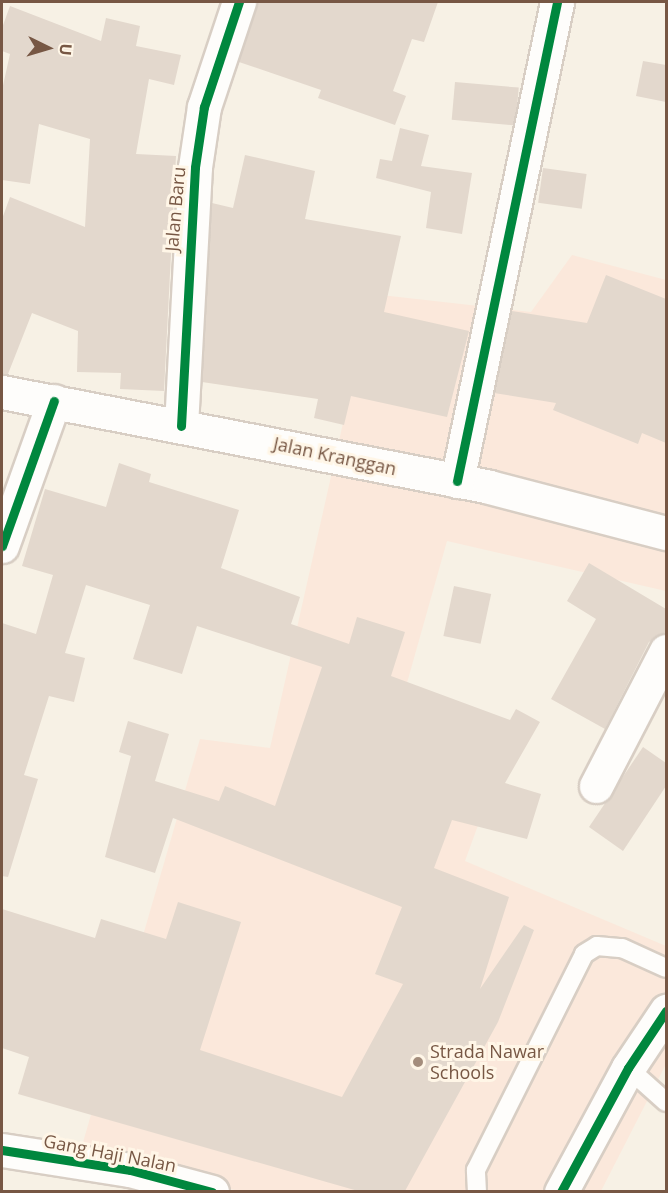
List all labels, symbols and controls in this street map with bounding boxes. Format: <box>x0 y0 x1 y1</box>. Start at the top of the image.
north arrow <box>18 18 78 78</box>
text: U <box>54 43 77 57</box>
street label: Jalan Baru <box>161 166 189 252</box>
street label: Jalan Kranggan <box>272 432 398 480</box>
place label: Strada Nawar Schools <box>430 1041 544 1084</box>
marker: Strada Nawar Schools <box>411 1055 425 1069</box>
street label: Gang Haji Nalan <box>42 1130 178 1176</box>

